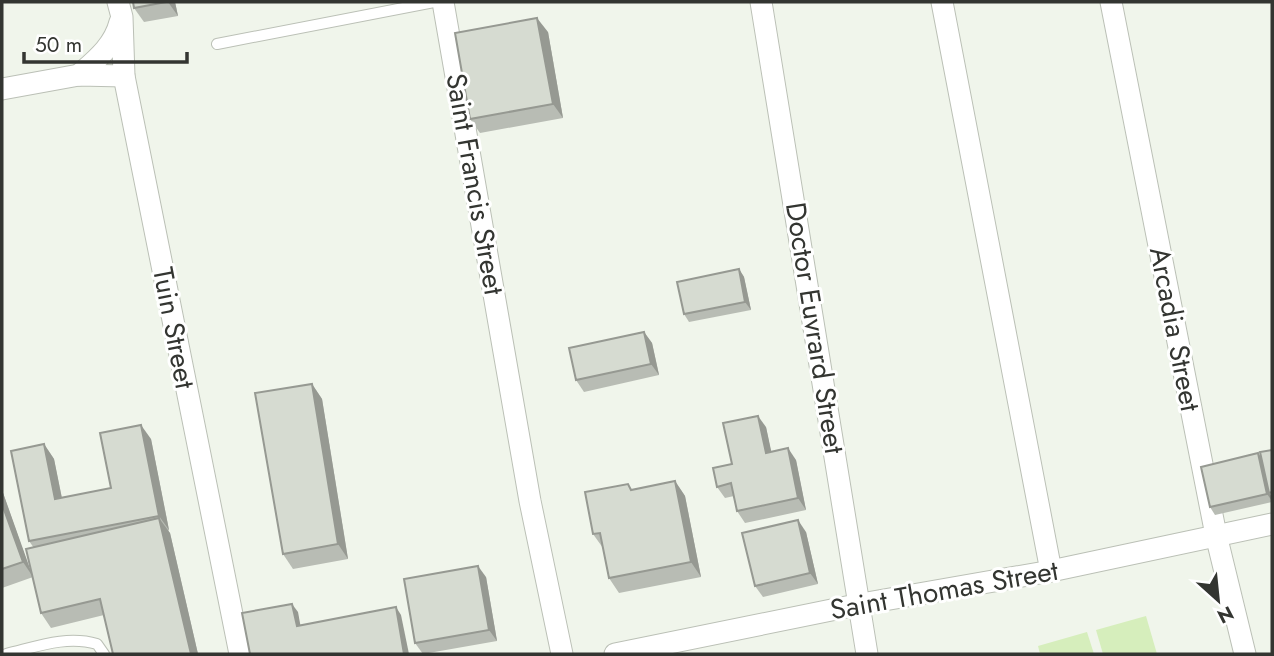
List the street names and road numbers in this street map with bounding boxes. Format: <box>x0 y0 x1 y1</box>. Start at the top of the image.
street label: Saint Francis Street <box>435 70 515 298</box>
street label: Doctor Euvrard Street <box>775 199 855 457</box>
street label: Arcadia Street <box>1139 243 1211 415</box>
street label: Tuin Street <box>142 264 206 392</box>
street label: Saint Thomas Street <box>827 550 1061 630</box>

